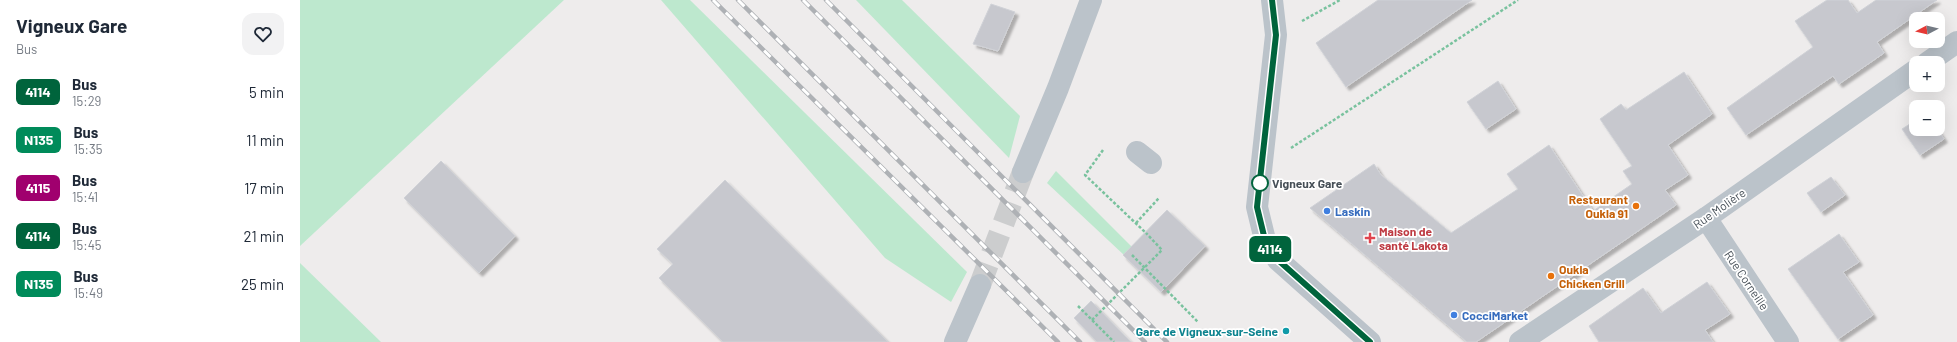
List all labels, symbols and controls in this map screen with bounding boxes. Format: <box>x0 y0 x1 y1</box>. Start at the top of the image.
north arrow <box>1909 12 1945 48</box>
map controls <box>1909 12 1945 136</box>
button: heart <box>242 13 284 55</box>
text: Vigneux Gare <box>16 14 127 37</box>
text: Bus <box>16 41 37 57</box>
button: + <box>1909 56 1945 92</box>
text: Bus <box>72 75 97 93</box>
text: 4114 <box>25 83 51 100</box>
text: 5 min <box>249 83 284 101</box>
text: 15:29 <box>72 93 101 109</box>
button: − <box>1909 100 1945 136</box>
text: Bus <box>73 123 98 141</box>
text: N135 <box>24 131 53 148</box>
text: 11 min <box>246 131 284 149</box>
text: 15:35 <box>73 141 102 157</box>
text: Bus <box>72 171 97 189</box>
marker: Vigneux Gare <box>1251 174 1269 192</box>
place label: Vigneux Gare <box>1272 176 1343 190</box>
text: 4115 <box>26 179 50 196</box>
text: 17 min <box>244 179 284 197</box>
street label: Rue Molière <box>1690 185 1748 231</box>
text: 15:41 <box>72 189 98 205</box>
place label: Restaurant Oukla 91 <box>1569 192 1628 220</box>
marker: Restaurant Oukla 91 <box>1631 201 1641 211</box>
place label: Laskin <box>1335 204 1370 218</box>
marker: Laskin <box>1322 206 1332 216</box>
text: Bus <box>72 219 97 237</box>
place label: Maison de santé Lakota <box>1379 224 1448 252</box>
text: 4114 <box>25 227 51 244</box>
text: 21 min <box>244 227 284 245</box>
marker: Maison de santé Lakota <box>1364 232 1376 244</box>
line badge: 4114 <box>1242 236 1298 262</box>
text: 15:45 <box>72 237 101 253</box>
text: 4114 <box>1257 240 1283 257</box>
street label: Rue Corneille <box>1722 248 1772 312</box>
place label: Oukla Chicken Grill <box>1559 262 1625 290</box>
text: Bus <box>73 267 98 285</box>
marker: Oukla Chicken Grill <box>1546 271 1556 281</box>
text: N135 <box>24 275 53 292</box>
text: 25 min <box>241 275 284 293</box>
text: 15:49 <box>73 285 103 301</box>
place label: CocciMarket <box>1462 308 1529 322</box>
marker: CocciMarket <box>1449 310 1459 320</box>
place label: Gare de Vigneux-sur-Seine <box>1136 324 1278 338</box>
marker: Gare de Vigneux-sur-Seine <box>1281 326 1291 336</box>

